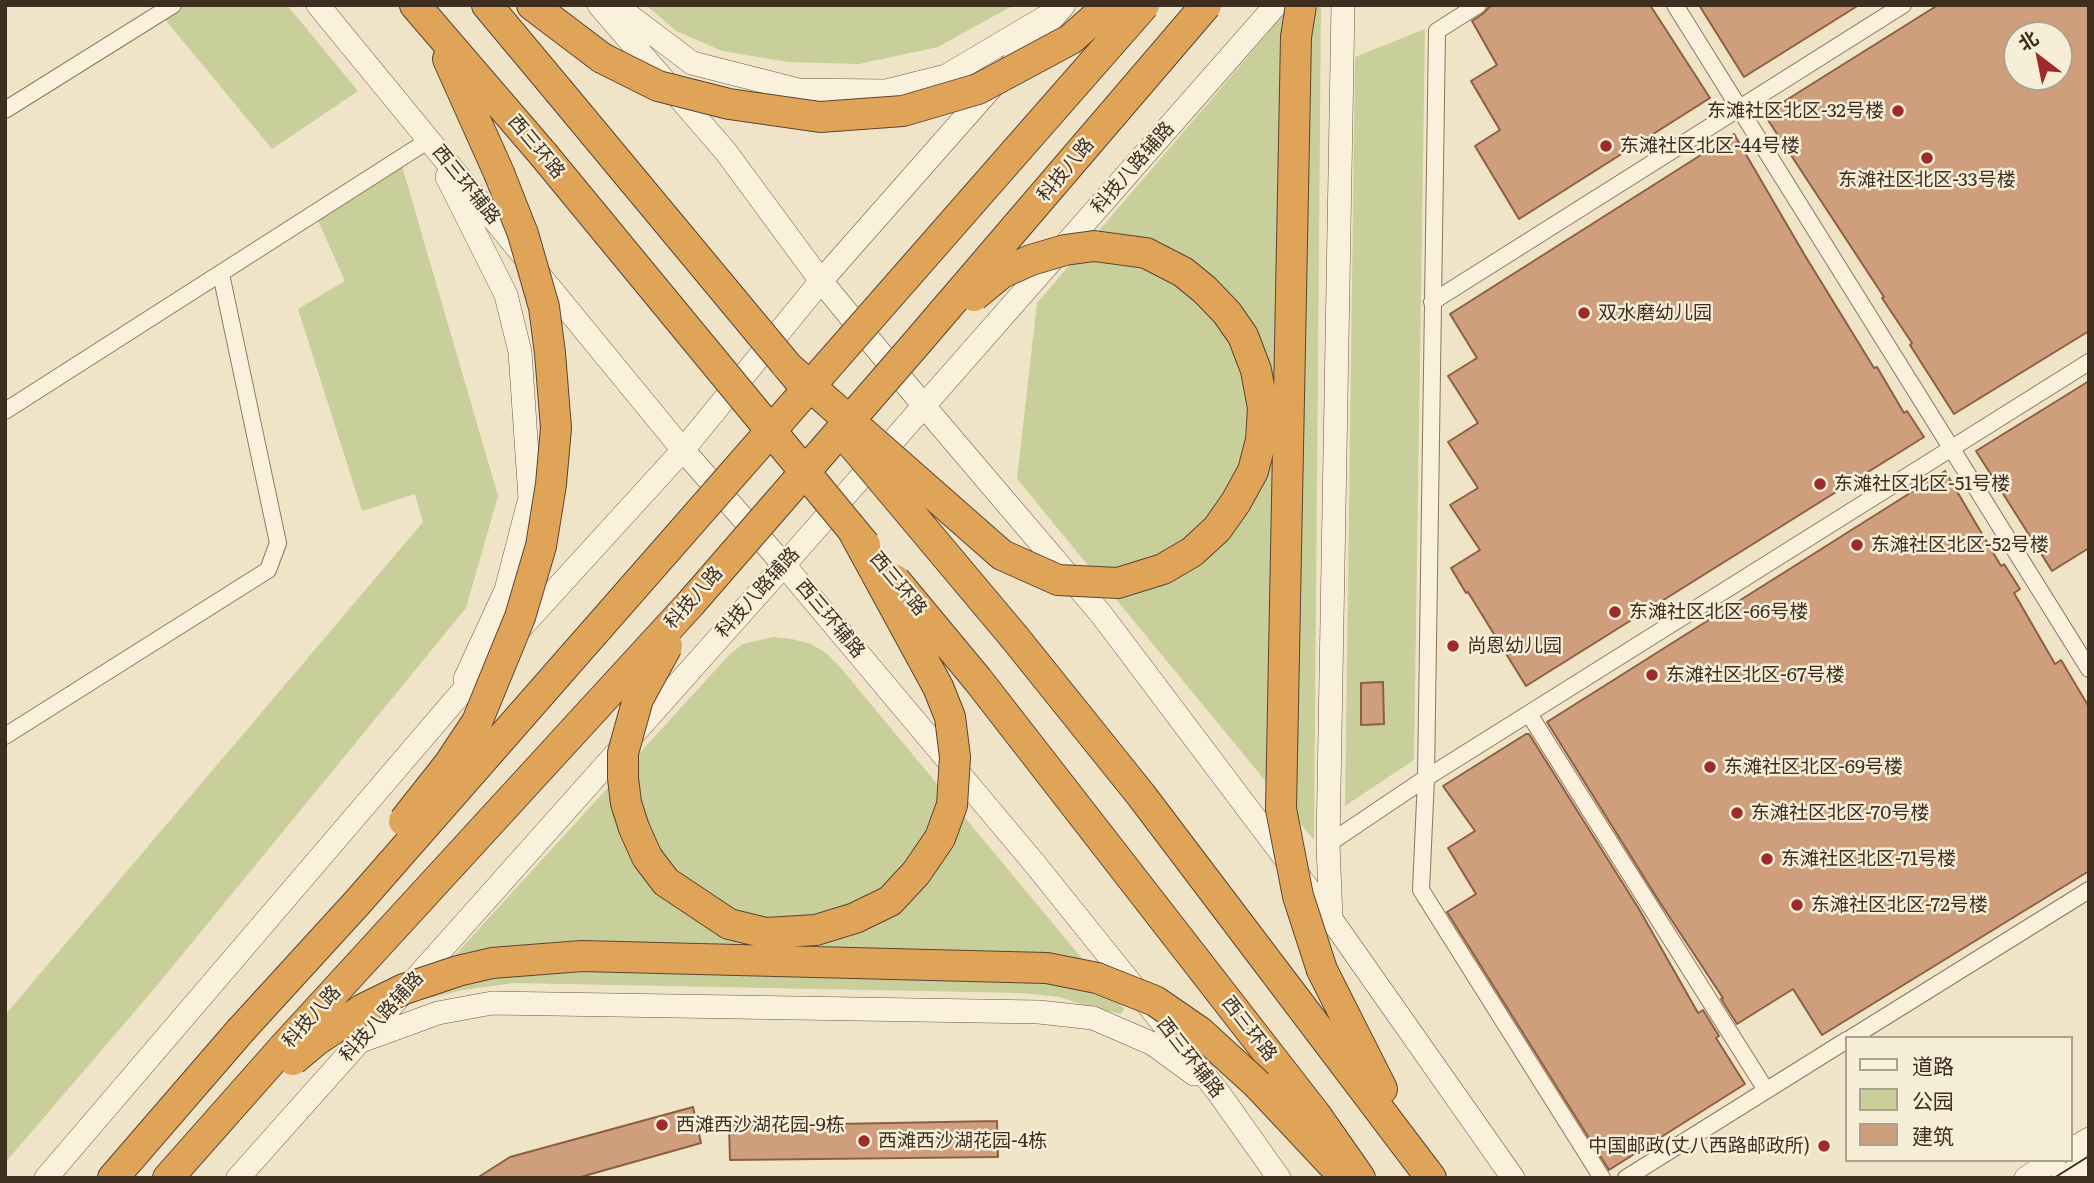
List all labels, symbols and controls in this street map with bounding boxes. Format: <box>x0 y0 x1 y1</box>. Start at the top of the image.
north arrow <box>2003 21 2073 91</box>
text: 北 <box>2012 23 2043 57</box>
place label: 东滩社区北区-32号楼 <box>1707 100 1884 122</box>
marker: 东滩社区北区-32号楼 <box>1890 103 1906 119</box>
street label: 西三环路 <box>503 111 569 183</box>
street label: 科技八路辅路 <box>1087 118 1179 218</box>
street label: 科技八路 <box>1033 134 1099 206</box>
place label: 东滩社区北区-44号楼 <box>1620 135 1800 157</box>
marker: 东滩社区北区-44号楼 <box>1598 138 1614 154</box>
street label: 西三环辅路 <box>427 141 505 229</box>
marker: 东滩社区北区-33号楼 <box>1919 150 1935 166</box>
place label: 东滩社区北区-33号楼 <box>1838 169 2016 191</box>
place label: 双水磨幼儿园 <box>1598 302 1712 324</box>
marker: 双水磨幼儿园 <box>1576 305 1592 321</box>
place label: 东滩社区北区-51号楼 <box>1834 473 2010 495</box>
marker: 东滩社区北区-51号楼 <box>1812 476 1828 492</box>
place label: 东滩社区北区-52号楼 <box>1871 534 2049 556</box>
marker: 东滩社区北区-52号楼 <box>1849 537 1865 553</box>
street label: 科技八路辅路 <box>711 543 805 643</box>
street label: 西三环路 <box>865 548 931 620</box>
street label: 科技八路 <box>660 562 728 634</box>
street label: 西三环辅路 <box>791 575 869 663</box>
place label: 东滩社区北区-66号楼 <box>1629 601 1808 623</box>
marker: 东滩社区北区-66号楼 <box>1607 604 1623 620</box>
place label: 尚恩幼儿园 <box>1467 635 1562 657</box>
marker: 尚恩幼儿园 <box>1445 638 1461 654</box>
place label: 东滩社区北区-67号楼 <box>1666 664 1845 686</box>
marker: 东滩社区北区-67号楼 <box>1644 667 1660 683</box>
place label: 东滩社区北区-69号楼 <box>1724 756 1903 778</box>
marker: 东滩社区北区-69号楼 <box>1702 759 1718 775</box>
place label: 东滩社区北区-70号楼 <box>1751 802 1929 824</box>
marker: 东滩社区北区-70号楼 <box>1729 805 1745 821</box>
place label: 东滩社区北区-71号楼 <box>1781 848 1956 870</box>
marker: 东滩社区北区-71号楼 <box>1759 851 1775 867</box>
place label: 东滩社区北区-72号楼 <box>1811 894 1988 916</box>
marker: 东滩社区北区-72号楼 <box>1789 897 1805 913</box>
street label: 科技八路辅路 <box>335 967 429 1067</box>
street label: 科技八路 <box>278 981 346 1053</box>
street label: 西三环路 <box>1217 992 1281 1066</box>
street label: 西三环辅路 <box>1152 1014 1228 1102</box>
legend <box>1846 1036 2073 1162</box>
text: 道路 <box>1912 1049 1954 1080</box>
text: 公园 <box>1912 1084 1954 1115</box>
place label: 西滩西沙湖花园-9栋 <box>676 1114 845 1136</box>
marker: 西滩西沙湖花园-9栋 <box>654 1117 670 1133</box>
text: 建筑 <box>1912 1119 1954 1150</box>
place label: 西滩西沙湖花园-4栋 <box>878 1130 1047 1152</box>
marker: 西滩西沙湖花园-4栋 <box>856 1133 872 1149</box>
place label: 中国邮政(丈八西路邮政所) <box>1588 1135 1810 1157</box>
marker: 中国邮政(丈八西路邮政所) <box>1816 1138 1832 1154</box>

